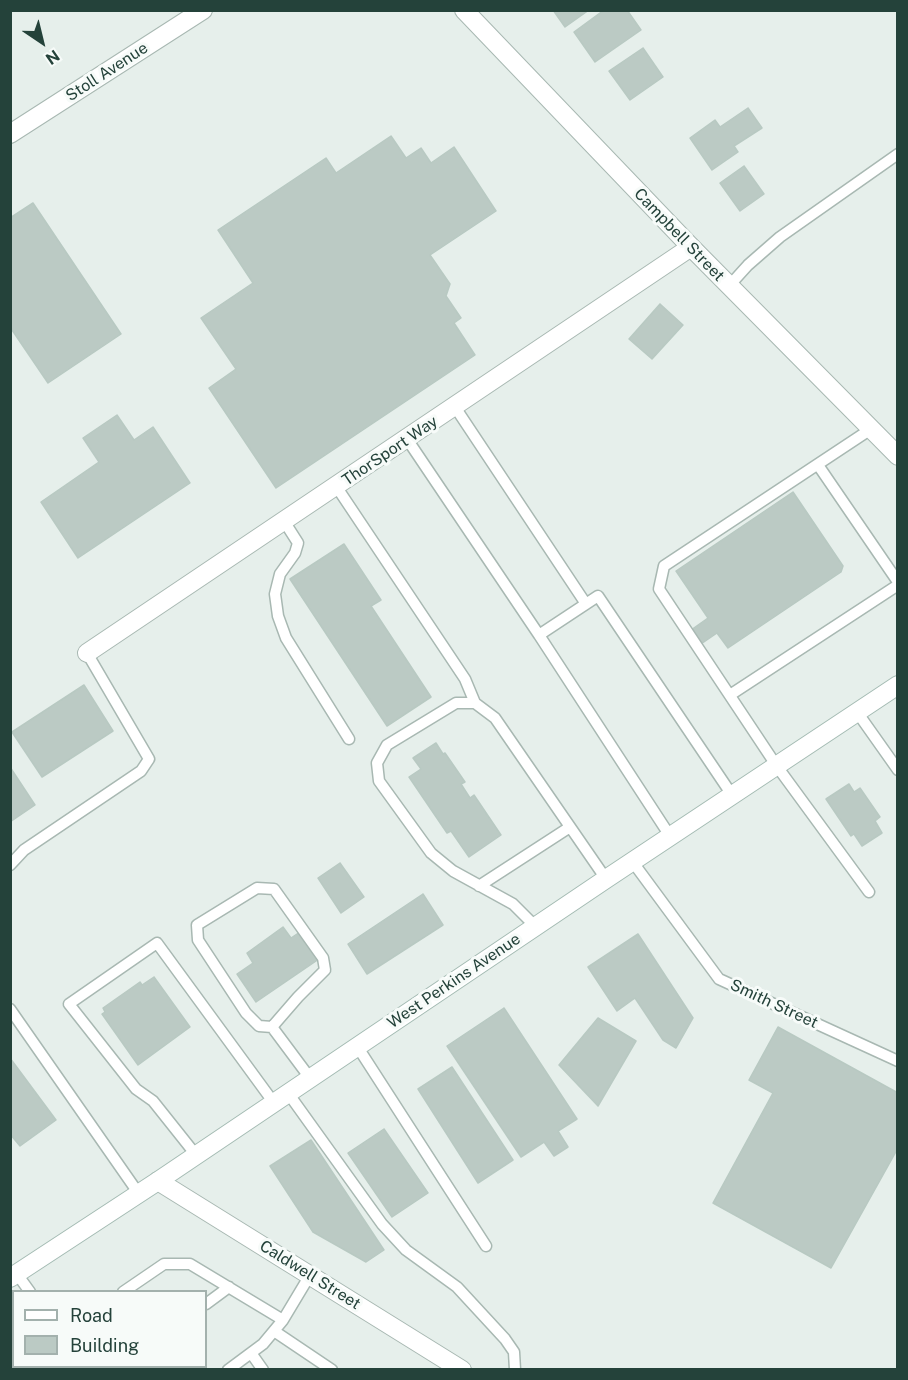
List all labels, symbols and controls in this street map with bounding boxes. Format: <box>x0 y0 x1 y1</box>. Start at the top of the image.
north arrow <box>12 12 72 72</box>
street label: Stoll Avenue <box>62 38 152 106</box>
text: N <box>42 46 63 69</box>
street label: Campbell Street <box>630 185 728 285</box>
street label: ThorSport Way <box>339 412 441 490</box>
street label: West Perkins Avenue <box>384 929 524 1033</box>
street label: Smith Street <box>727 975 821 1033</box>
street label: Caldwell Street <box>256 1236 364 1314</box>
legend <box>12 1290 207 1368</box>
text: Road <box>70 1305 113 1326</box>
text: Building <box>70 1335 139 1356</box>

